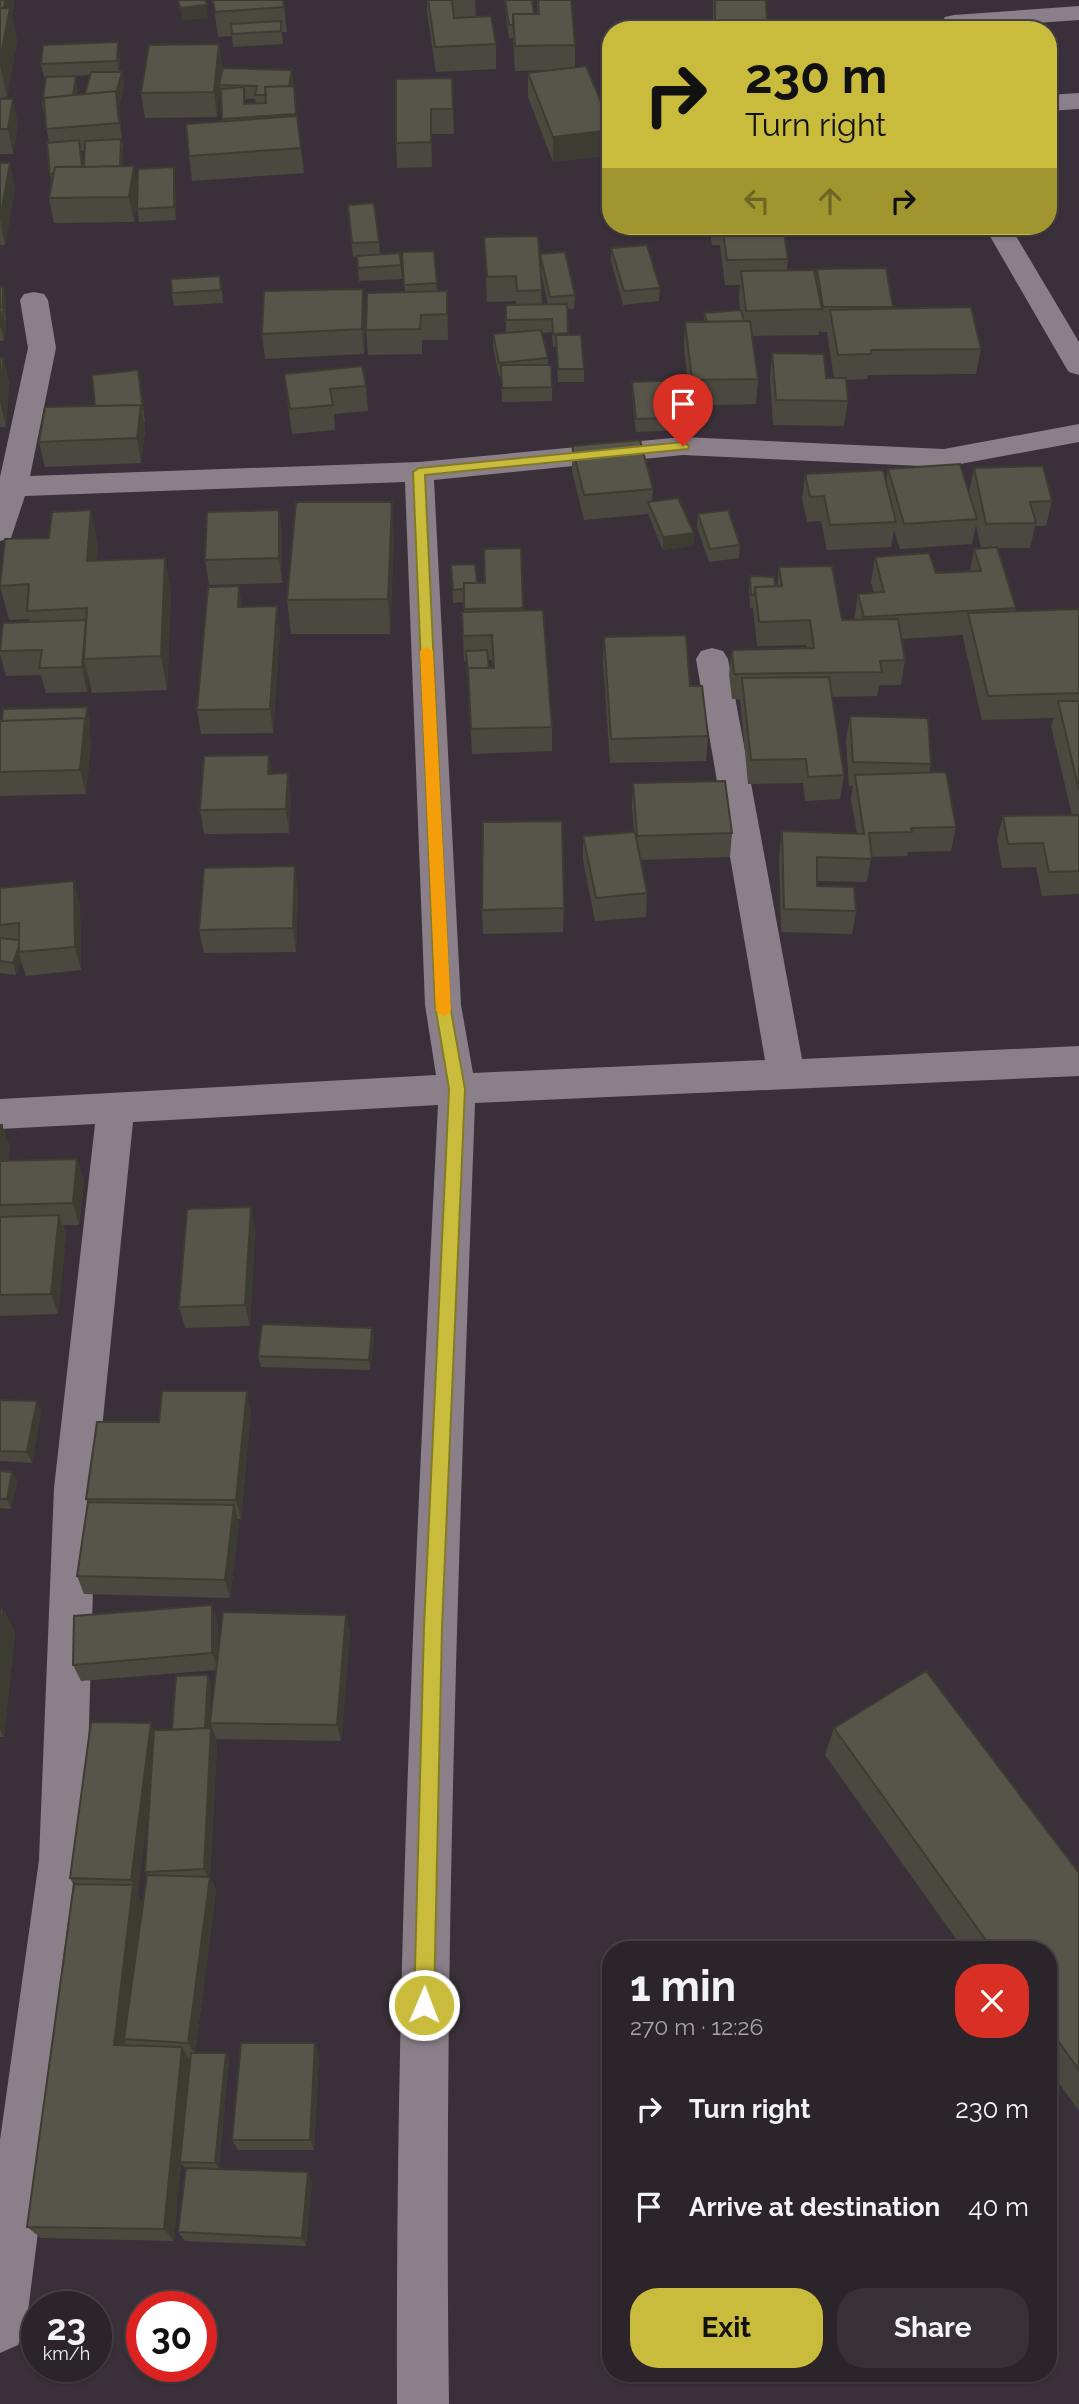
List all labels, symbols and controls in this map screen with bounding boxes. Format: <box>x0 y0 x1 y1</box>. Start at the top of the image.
text: 230 m <box>745 47 887 104</box>
icon: right <box>630 49 721 140</box>
text: Turn right <box>745 106 886 143</box>
icon: left <box>738 182 776 220</box>
icon: ahead <box>811 182 849 220</box>
icon: right <box>884 182 922 220</box>
pin <box>653 374 713 446</box>
icon: arrive <box>664 385 702 423</box>
text: 1 min <box>630 1962 736 2011</box>
button: close <box>955 1964 1029 2038</box>
position arrow <box>387 1968 461 2042</box>
text: 270 m · 12:26 <box>630 2013 763 2040</box>
icon: right <box>630 2090 668 2128</box>
text: Turn right <box>689 2094 810 2124</box>
text: 230 m <box>955 2094 1029 2124</box>
icon: arrive <box>630 2188 668 2226</box>
text: Arrive at destination <box>689 2192 940 2222</box>
text: 40 m <box>968 2192 1029 2222</box>
button: Exit <box>630 2288 823 2368</box>
button: Share <box>837 2288 1029 2368</box>
speed limit sign: 30 <box>126 2291 217 2382</box>
text: 23 <box>47 2307 86 2348</box>
text: km/h <box>43 2343 90 2364</box>

